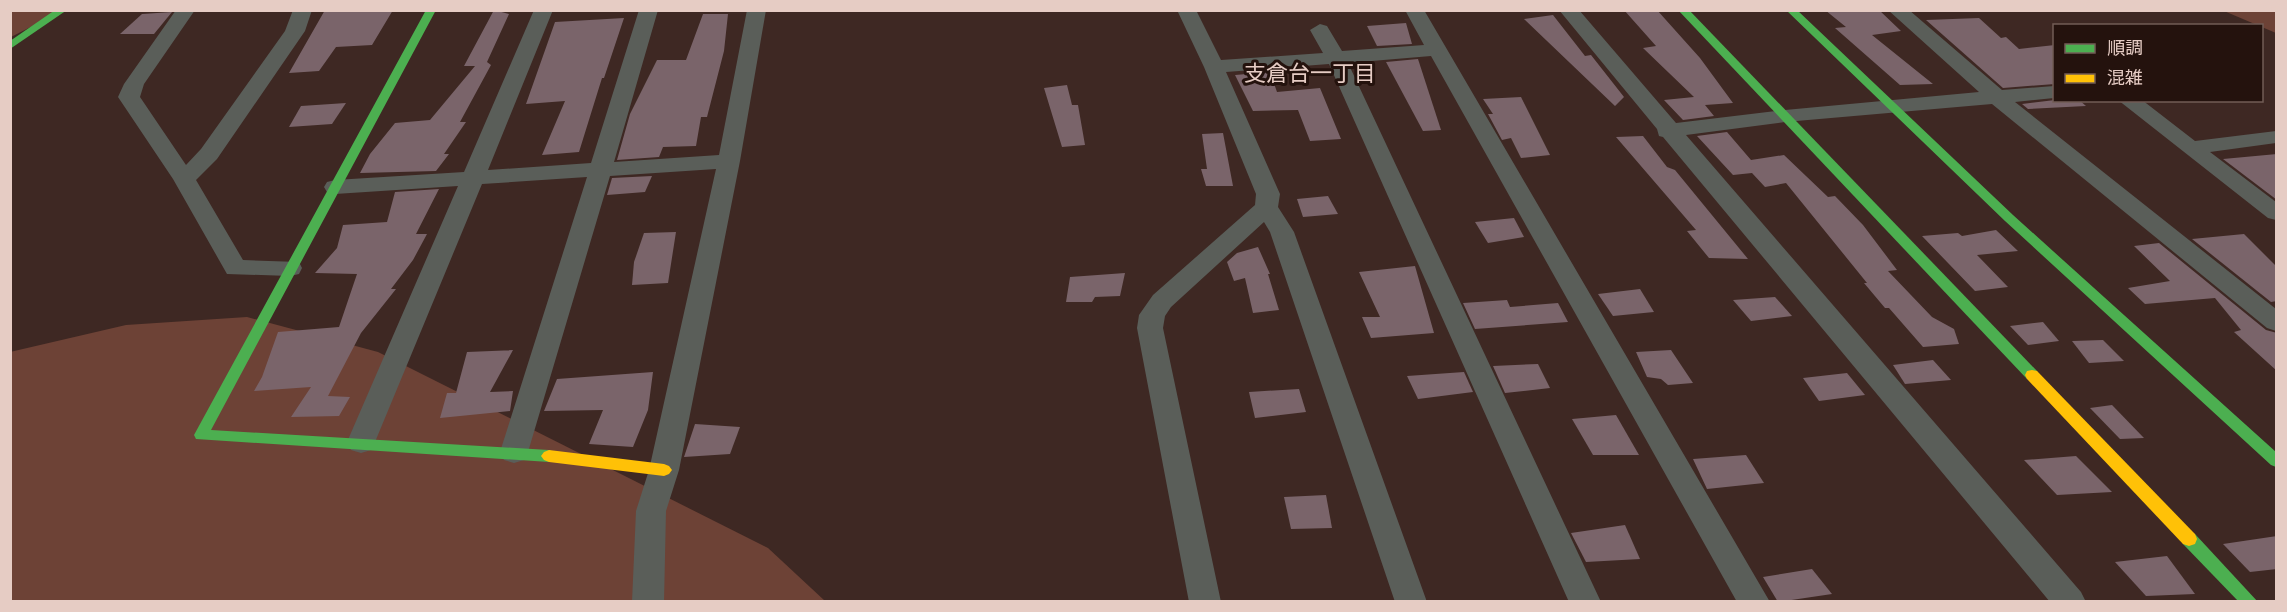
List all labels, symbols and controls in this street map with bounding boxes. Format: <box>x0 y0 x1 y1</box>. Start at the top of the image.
legend <box>2053 24 2263 102</box>
text: 順調 <box>2107 35 2143 59</box>
district label: 支倉台一丁目 <box>1244 57 1376 87</box>
text: 混雑 <box>2107 65 2143 89</box>

